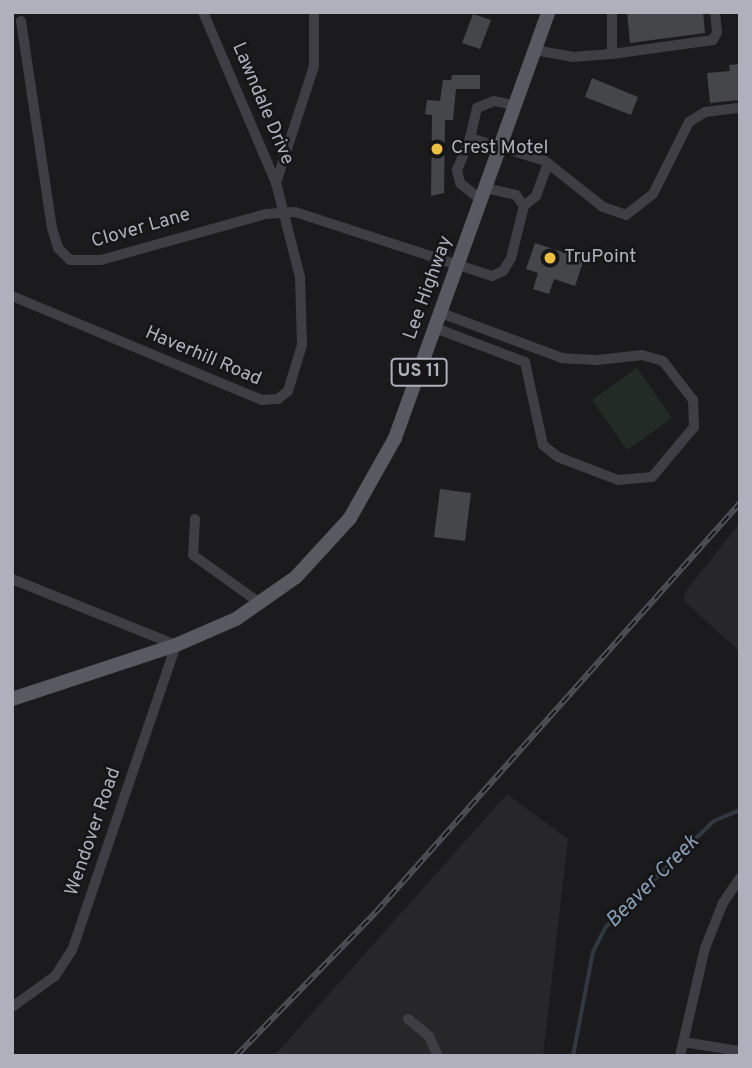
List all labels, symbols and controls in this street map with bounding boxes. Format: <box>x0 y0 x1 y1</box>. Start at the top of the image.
street label: Lawndale Drive <box>226 40 298 168</box>
place label: Crest Motel <box>451 138 549 160</box>
marker: Crest Motel <box>429 141 445 157</box>
street label: Clover Lane <box>89 204 193 254</box>
street label: Lee Highway <box>400 233 458 343</box>
place label: TruPoint <box>564 247 636 269</box>
marker: TruPoint <box>542 250 558 266</box>
street label: Haverhill Road <box>141 322 265 392</box>
road number: US 11 <box>389 358 449 386</box>
street label: Wendover Road <box>61 765 127 899</box>
water label: Beaver Creek <box>601 830 705 934</box>

